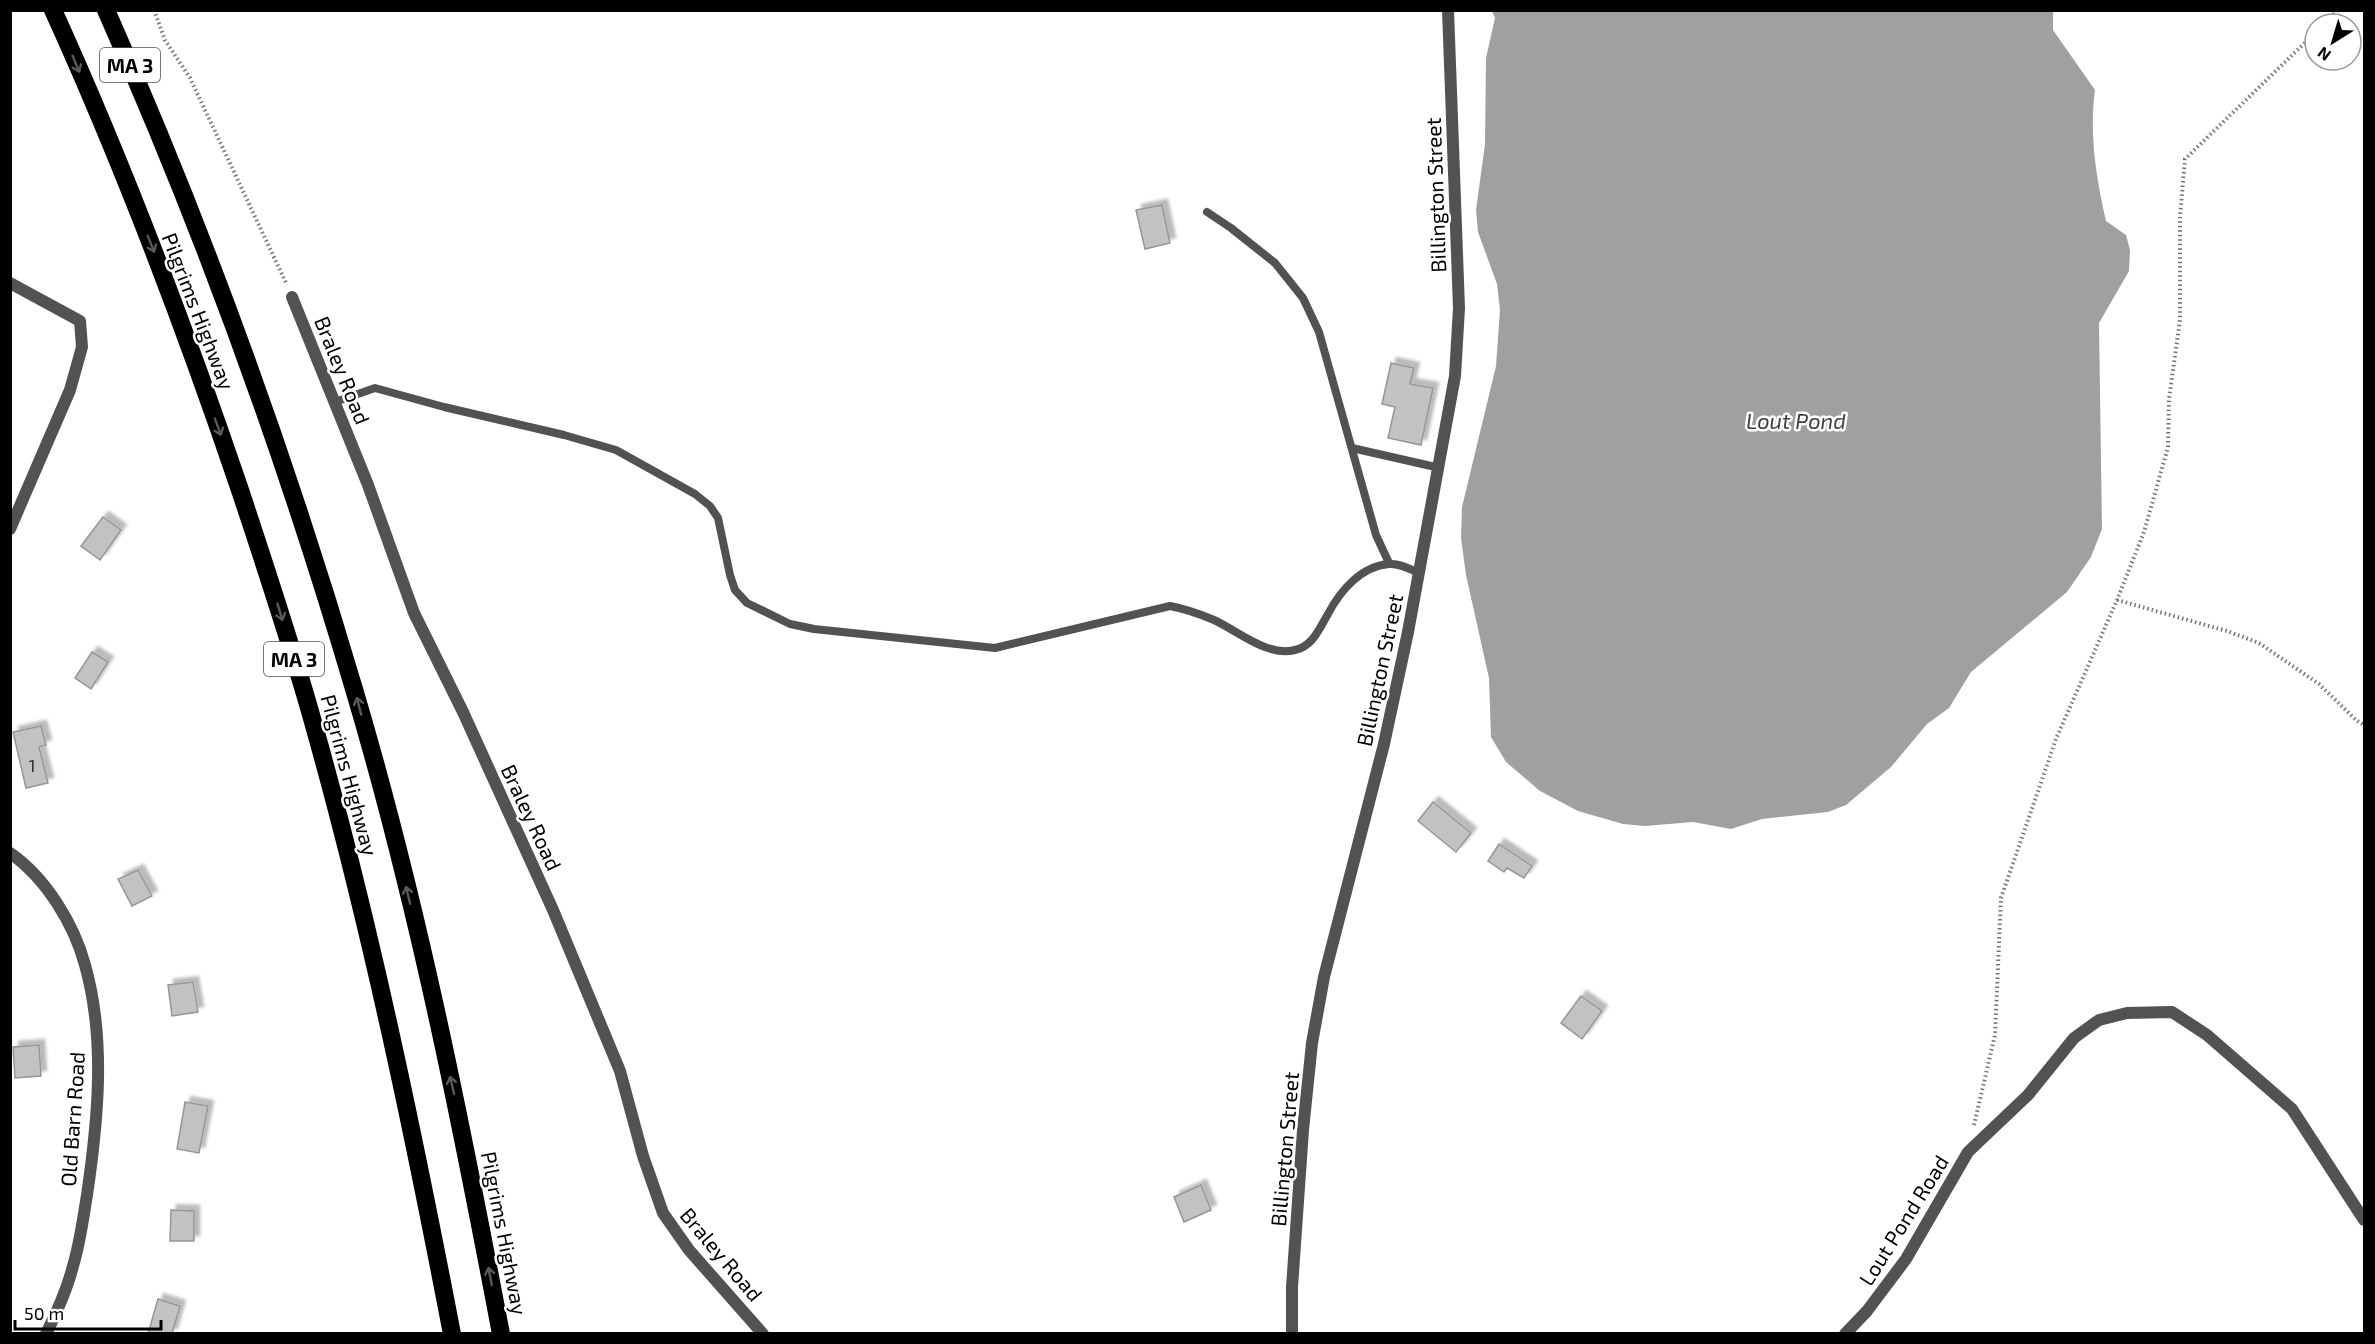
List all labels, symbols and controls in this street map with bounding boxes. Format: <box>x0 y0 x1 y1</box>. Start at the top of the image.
north arrow <box>2303 12 2363 72</box>
text: N <box>2313 43 2334 65</box>
road number: MA 3 <box>100 48 160 82</box>
one-way arrow <box>71 54 82 73</box>
street label: Billington Street <box>1420 117 1450 273</box>
street label: Pilgrims Highway <box>158 229 240 393</box>
one-way arrow <box>146 234 157 253</box>
street label: Braley Road <box>310 312 376 428</box>
water label: Lout Pond <box>1746 407 1846 433</box>
one-way arrow <box>214 417 225 436</box>
street label: Billington Street <box>1351 592 1407 748</box>
one-way arrow <box>275 602 286 621</box>
road number: MA 3 <box>264 642 324 676</box>
street label: Pilgrims Highway <box>316 692 384 858</box>
one-way arrow <box>353 697 364 716</box>
house number: 1 <box>28 754 36 776</box>
street label: Braley Road <box>497 760 567 874</box>
one-way arrow <box>402 886 414 905</box>
street label: Old Barn Road <box>55 1051 89 1187</box>
street label: Billington Street <box>1265 1071 1303 1227</box>
one-way arrow <box>446 1076 458 1095</box>
street label: Pilgrims Highway <box>477 1149 533 1317</box>
street label: Lout Pond Road <box>1853 1150 1953 1290</box>
street label: Braley Road <box>676 1202 768 1306</box>
one-way arrow <box>484 1267 495 1286</box>
scale bar <box>15 1293 160 1331</box>
text: 50 m <box>24 1302 64 1324</box>

